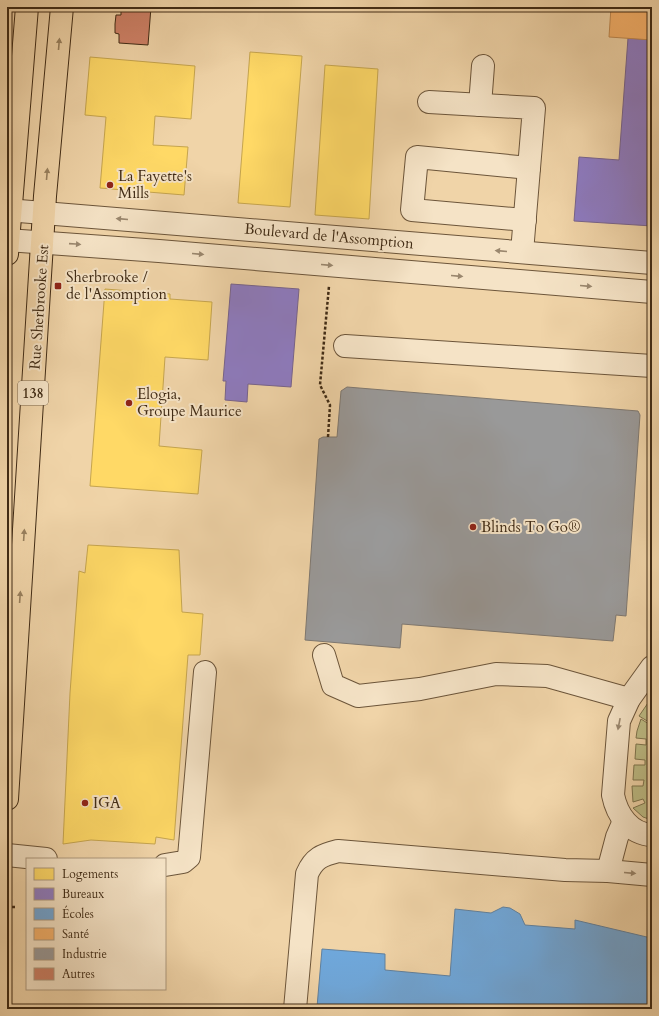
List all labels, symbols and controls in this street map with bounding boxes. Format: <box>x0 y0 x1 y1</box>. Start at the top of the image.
one-way arrow <box>55 38 62 50</box>
place label: La Fayette's Mills <box>118 166 192 203</box>
one-way arrow <box>44 168 50 180</box>
marker: La Fayette's Mills <box>105 180 115 190</box>
one-way arrow <box>116 216 128 223</box>
street label: Boulevard de l'Assomption <box>244 219 415 253</box>
one-way arrow <box>69 241 81 248</box>
street label: Rue Sherbrooke Est <box>25 244 53 370</box>
one-way arrow <box>495 247 508 254</box>
one-way arrow <box>192 251 204 257</box>
one-way arrow <box>321 261 333 268</box>
place label: Sherbrooke / de l'Assomption <box>66 267 168 304</box>
one-way arrow <box>451 272 463 279</box>
marker: Sherbrooke / de l'Assomption <box>53 281 63 291</box>
one-way arrow <box>580 283 592 290</box>
road number: 138 <box>18 381 48 405</box>
place label: Elogia, Groupe Maurice <box>137 384 242 421</box>
marker: Elogia, Groupe Maurice <box>124 398 134 408</box>
place label: Blinds To Go® <box>481 517 580 537</box>
marker: Blinds To Go® <box>468 522 478 532</box>
one-way arrow <box>20 529 27 541</box>
one-way arrow <box>16 591 23 603</box>
one-way arrow <box>616 718 622 730</box>
place label: IGA <box>93 793 121 813</box>
marker: IGA <box>80 798 90 808</box>
legend <box>26 858 166 990</box>
text: Logements <box>62 866 118 882</box>
one-way arrow <box>624 869 636 876</box>
text: Bureaux <box>62 886 104 902</box>
text: Écoles <box>62 905 94 922</box>
text: Santé <box>62 926 89 942</box>
text: Industrie <box>62 946 107 962</box>
text: Autres <box>62 966 95 982</box>

